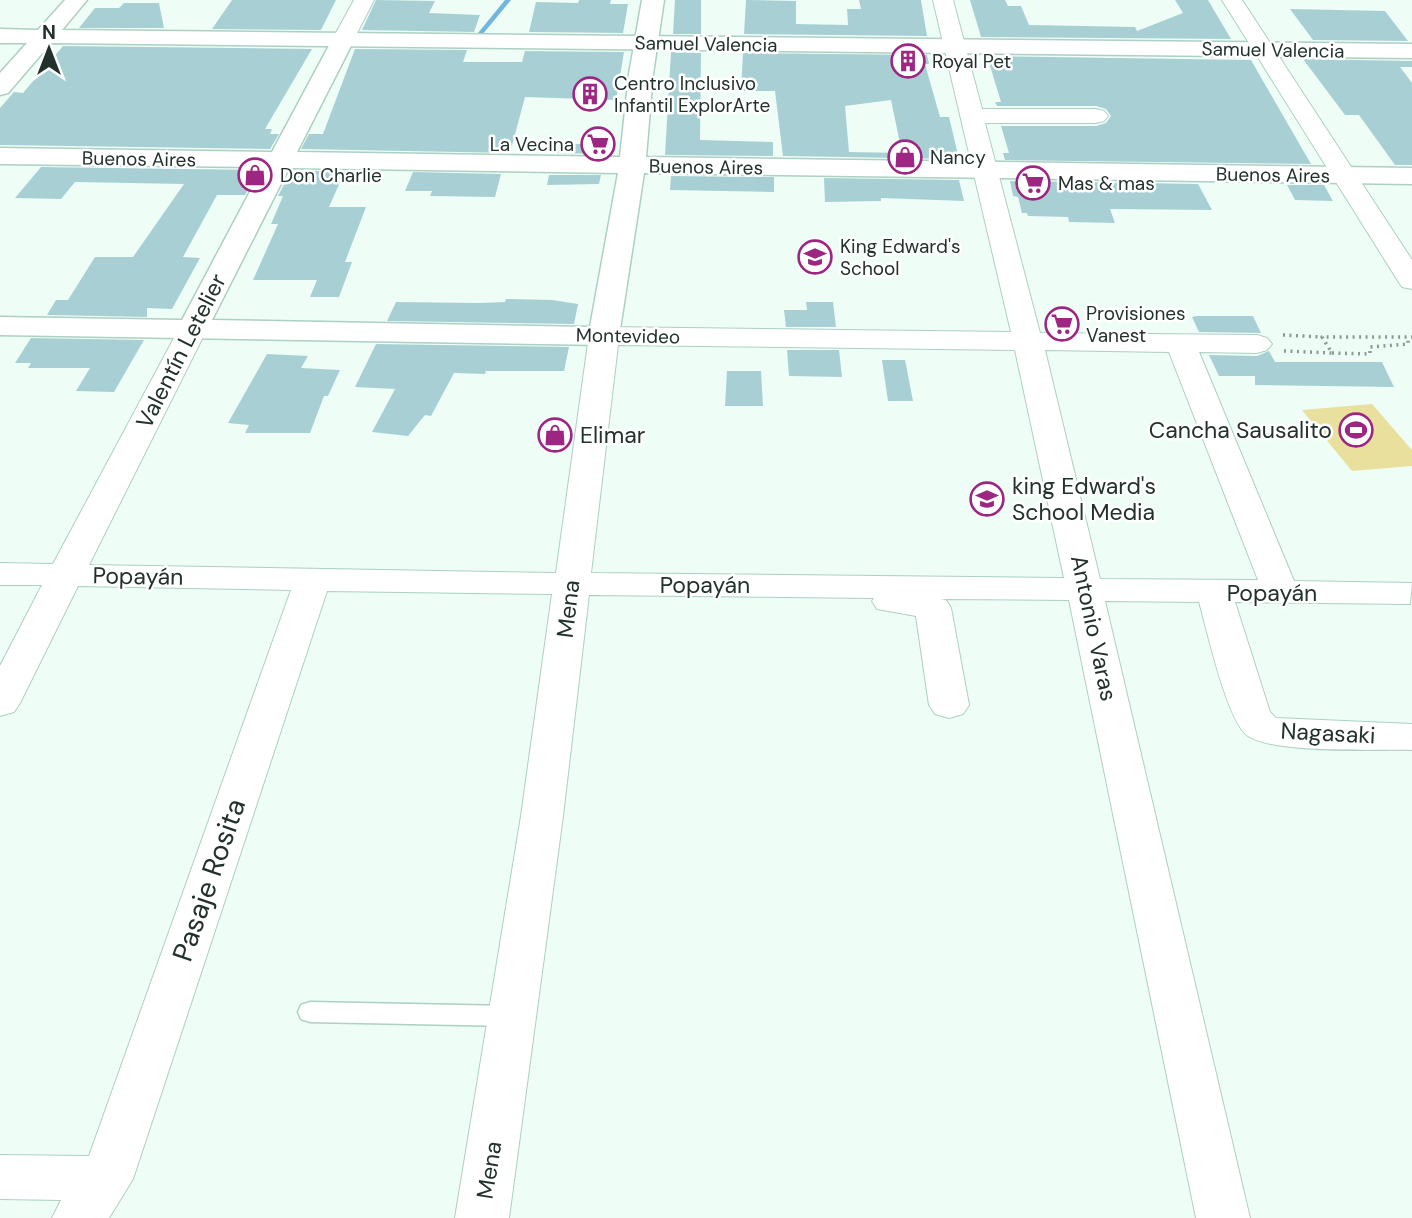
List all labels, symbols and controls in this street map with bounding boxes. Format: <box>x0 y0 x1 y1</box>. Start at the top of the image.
north arrow <box>14 14 84 84</box>
text: N <box>42 20 56 45</box>
street label: Samuel Valencia <box>634 30 778 58</box>
street label: Samuel Valencia <box>1201 36 1345 64</box>
building icon: Royal Pet <box>889 42 927 80</box>
place label: Royal Pet <box>932 49 1011 74</box>
place label: Centro Inclusivo Infantil ExplorArte <box>614 71 770 118</box>
building icon: Centro Inclusivo Infantil ExplorArte <box>571 75 609 113</box>
supermarket icon: La Vecina <box>579 125 617 163</box>
place label: La Vecina <box>490 132 574 157</box>
shop icon: Nancy <box>886 138 924 176</box>
place label: Nancy <box>930 145 986 170</box>
street label: Buenos Aires <box>82 146 196 172</box>
street label: Buenos Aires <box>649 154 763 180</box>
shop icon: Don Charlie <box>236 156 274 194</box>
street label: Buenos Aires <box>1216 162 1330 188</box>
place label: Don Charlie <box>280 163 382 188</box>
supermarket icon: Mas & mas <box>1014 164 1052 202</box>
place label: Mas & mas <box>1058 171 1155 196</box>
place label: King Edward's School <box>840 234 961 281</box>
school or university icon: King Edward's School <box>796 238 834 276</box>
street label: Valentín Letelier <box>129 269 233 433</box>
place label: Provisiones Vanest <box>1086 301 1186 348</box>
supermarket icon: Provisiones Vanest <box>1043 305 1081 343</box>
street label: Montevideo <box>576 323 680 349</box>
sports icon: Cancha Sausalito <box>1337 411 1375 449</box>
place label: Cancha Sausalito <box>1149 415 1332 445</box>
shop icon: Elimar <box>536 416 574 454</box>
place label: Elimar <box>580 420 645 450</box>
place label: king Edward's School Media <box>1012 471 1156 527</box>
school or university icon: king Edward's School Media <box>968 480 1006 518</box>
street label: Antonio Varas <box>1064 552 1124 704</box>
street label: Popayán <box>92 560 184 592</box>
street label: Popayán <box>660 570 750 600</box>
street label: Mena <box>550 578 586 640</box>
street label: Popayán <box>1227 578 1317 608</box>
street label: Nagasaki <box>1280 716 1376 750</box>
street label: Pasaje Rosita <box>164 794 254 966</box>
street label: Mena <box>470 1139 508 1201</box>

